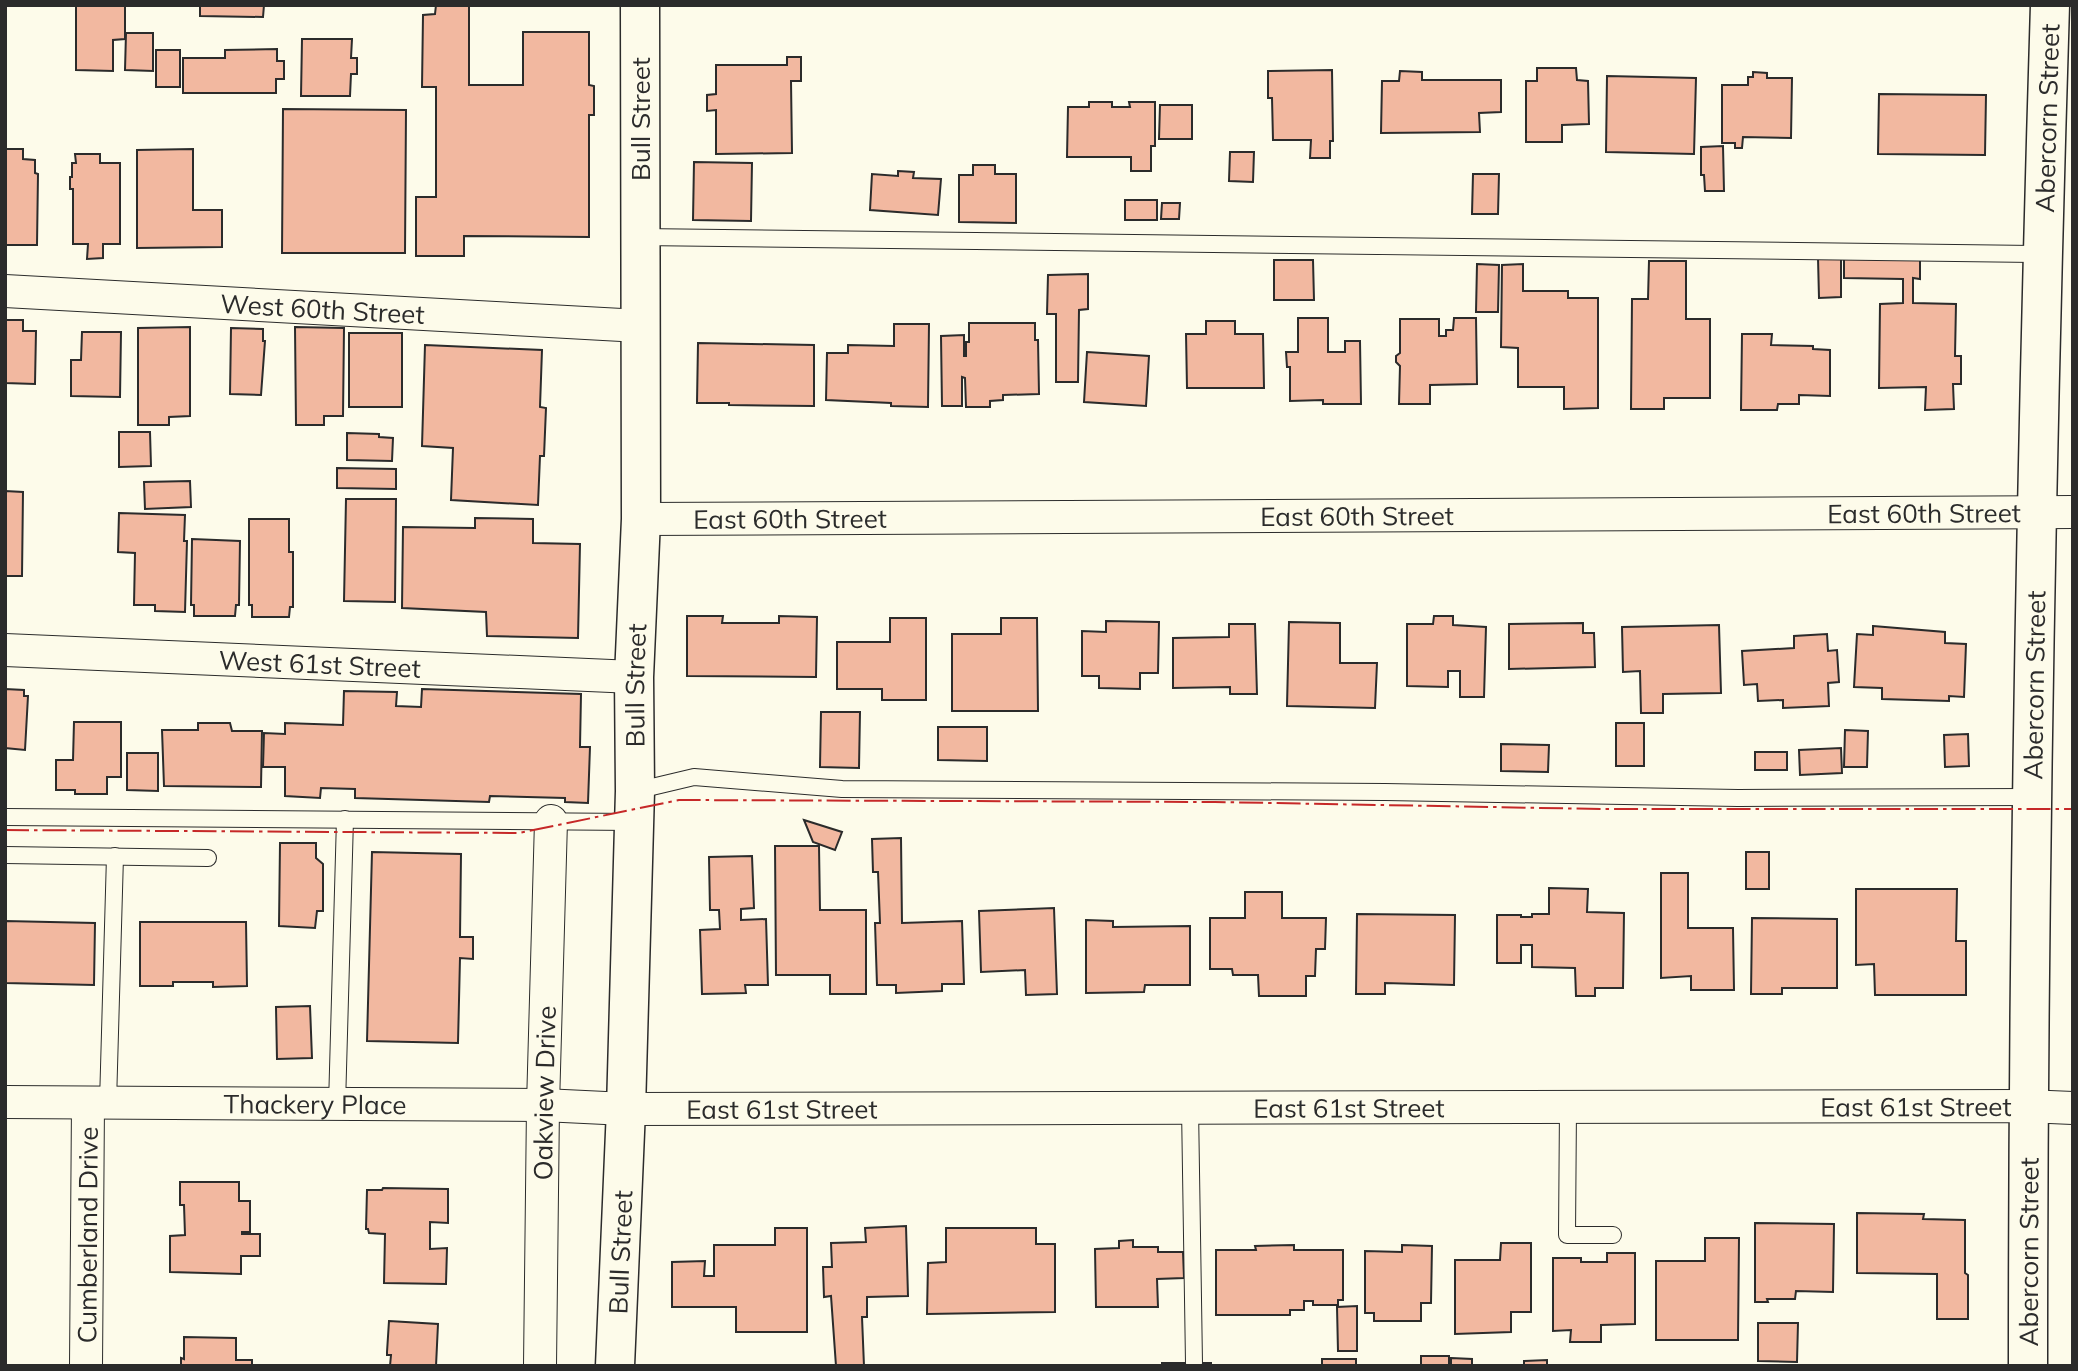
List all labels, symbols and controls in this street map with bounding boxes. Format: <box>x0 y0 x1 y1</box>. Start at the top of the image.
street label: Abercorn Street <box>2028 23 2066 213</box>
street label: Bull Street <box>624 57 657 181</box>
street label: West 60th Street <box>219 286 426 331</box>
street label: East 60th Street <box>1827 496 2021 530</box>
street label: East 60th Street <box>1260 499 1454 532</box>
street label: East 60th Street <box>693 501 887 535</box>
street label: Abercorn Street <box>2016 590 2052 780</box>
street label: Bull Street <box>617 623 653 747</box>
street label: West 61st Street <box>218 643 421 684</box>
street label: Oakview Drive <box>526 1005 562 1181</box>
street label: Thackery Place <box>223 1087 407 1121</box>
street label: East 61st Street <box>1820 1090 2012 1123</box>
street label: East 61st Street <box>1253 1091 1445 1124</box>
street label: East 61st Street <box>686 1092 878 1125</box>
street label: Cumberland Drive <box>70 1126 104 1344</box>
street label: Abercorn Street <box>2012 1157 2045 1347</box>
street label: Bull Street <box>601 1190 639 1315</box>

